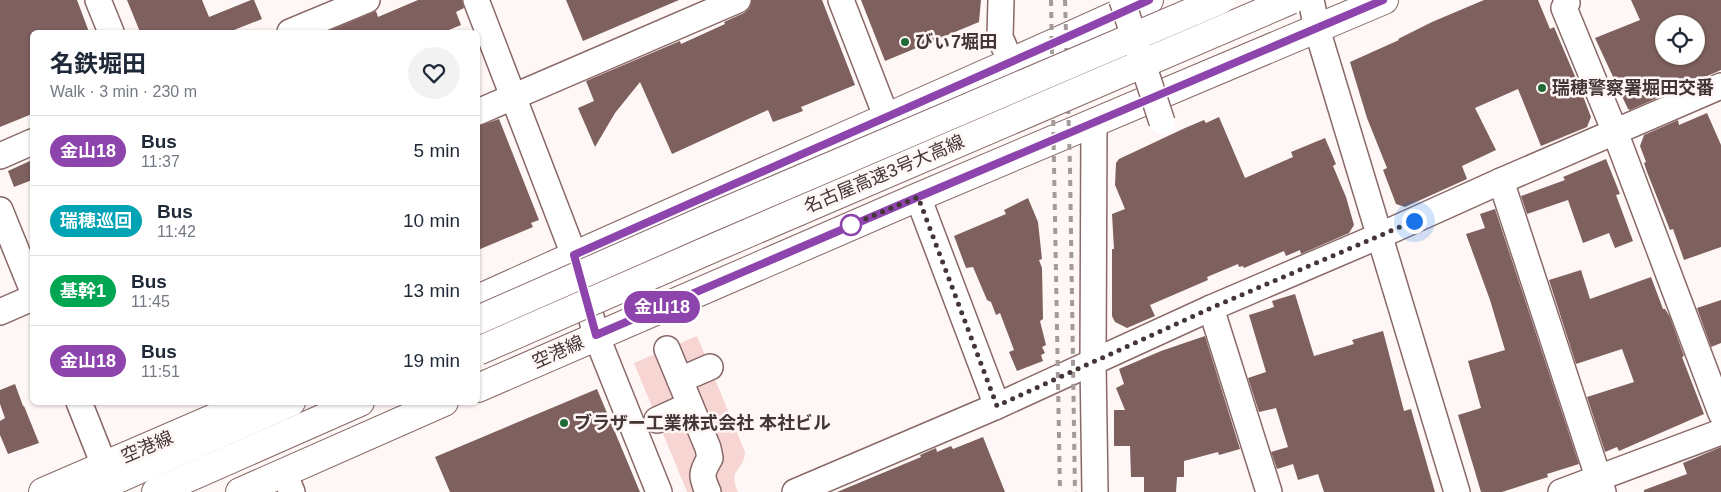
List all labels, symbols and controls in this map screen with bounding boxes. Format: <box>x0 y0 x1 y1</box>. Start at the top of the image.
map controls <box>1655 15 1705 65</box>
button: locate <box>1655 15 1705 65</box>
place label: びぃ7堀田 <box>915 32 997 52</box>
marker: びぃ7堀田 <box>899 36 911 48</box>
button: heart <box>408 47 460 99</box>
text: 名鉄堀田 <box>50 50 146 77</box>
place label: 瑞穂警察署堀田交番 <box>1552 78 1714 98</box>
marker: 瑞穂警察署堀田交番 <box>1536 82 1548 94</box>
text: Walk · 3 min · 230 m <box>50 83 197 100</box>
text: Bus <box>141 131 177 152</box>
street label: 名古屋高速3号大高線 <box>801 131 967 217</box>
text: 5 min <box>414 140 460 161</box>
text: 金山18 <box>60 141 116 161</box>
text: 11:37 <box>141 153 180 170</box>
text: Bus <box>157 201 193 222</box>
your location <box>1402 209 1427 234</box>
text: 10 min <box>403 210 460 231</box>
text: 瑞穂巡回 <box>60 211 132 231</box>
unlabelled marker <box>840 214 862 236</box>
text: 11:42 <box>157 223 196 240</box>
text: Bus <box>131 271 167 292</box>
text: 13 min <box>403 280 460 301</box>
text: 基幹1 <box>60 281 106 301</box>
line badge: 金山18 <box>627 291 697 323</box>
text: 11:45 <box>131 293 170 310</box>
text: 金山18 <box>634 297 690 317</box>
street label: 空港線 <box>529 332 587 372</box>
text: Bus <box>141 341 177 362</box>
text: 19 min <box>403 350 460 371</box>
text: 金山18 <box>60 351 116 371</box>
text: 11:51 <box>141 363 180 380</box>
place label: ブラザー工業株式会社 本社ビル <box>574 413 831 433</box>
marker: ブラザー工業株式会社 本社ビル <box>558 417 570 429</box>
street label: 空港線 <box>118 427 176 467</box>

